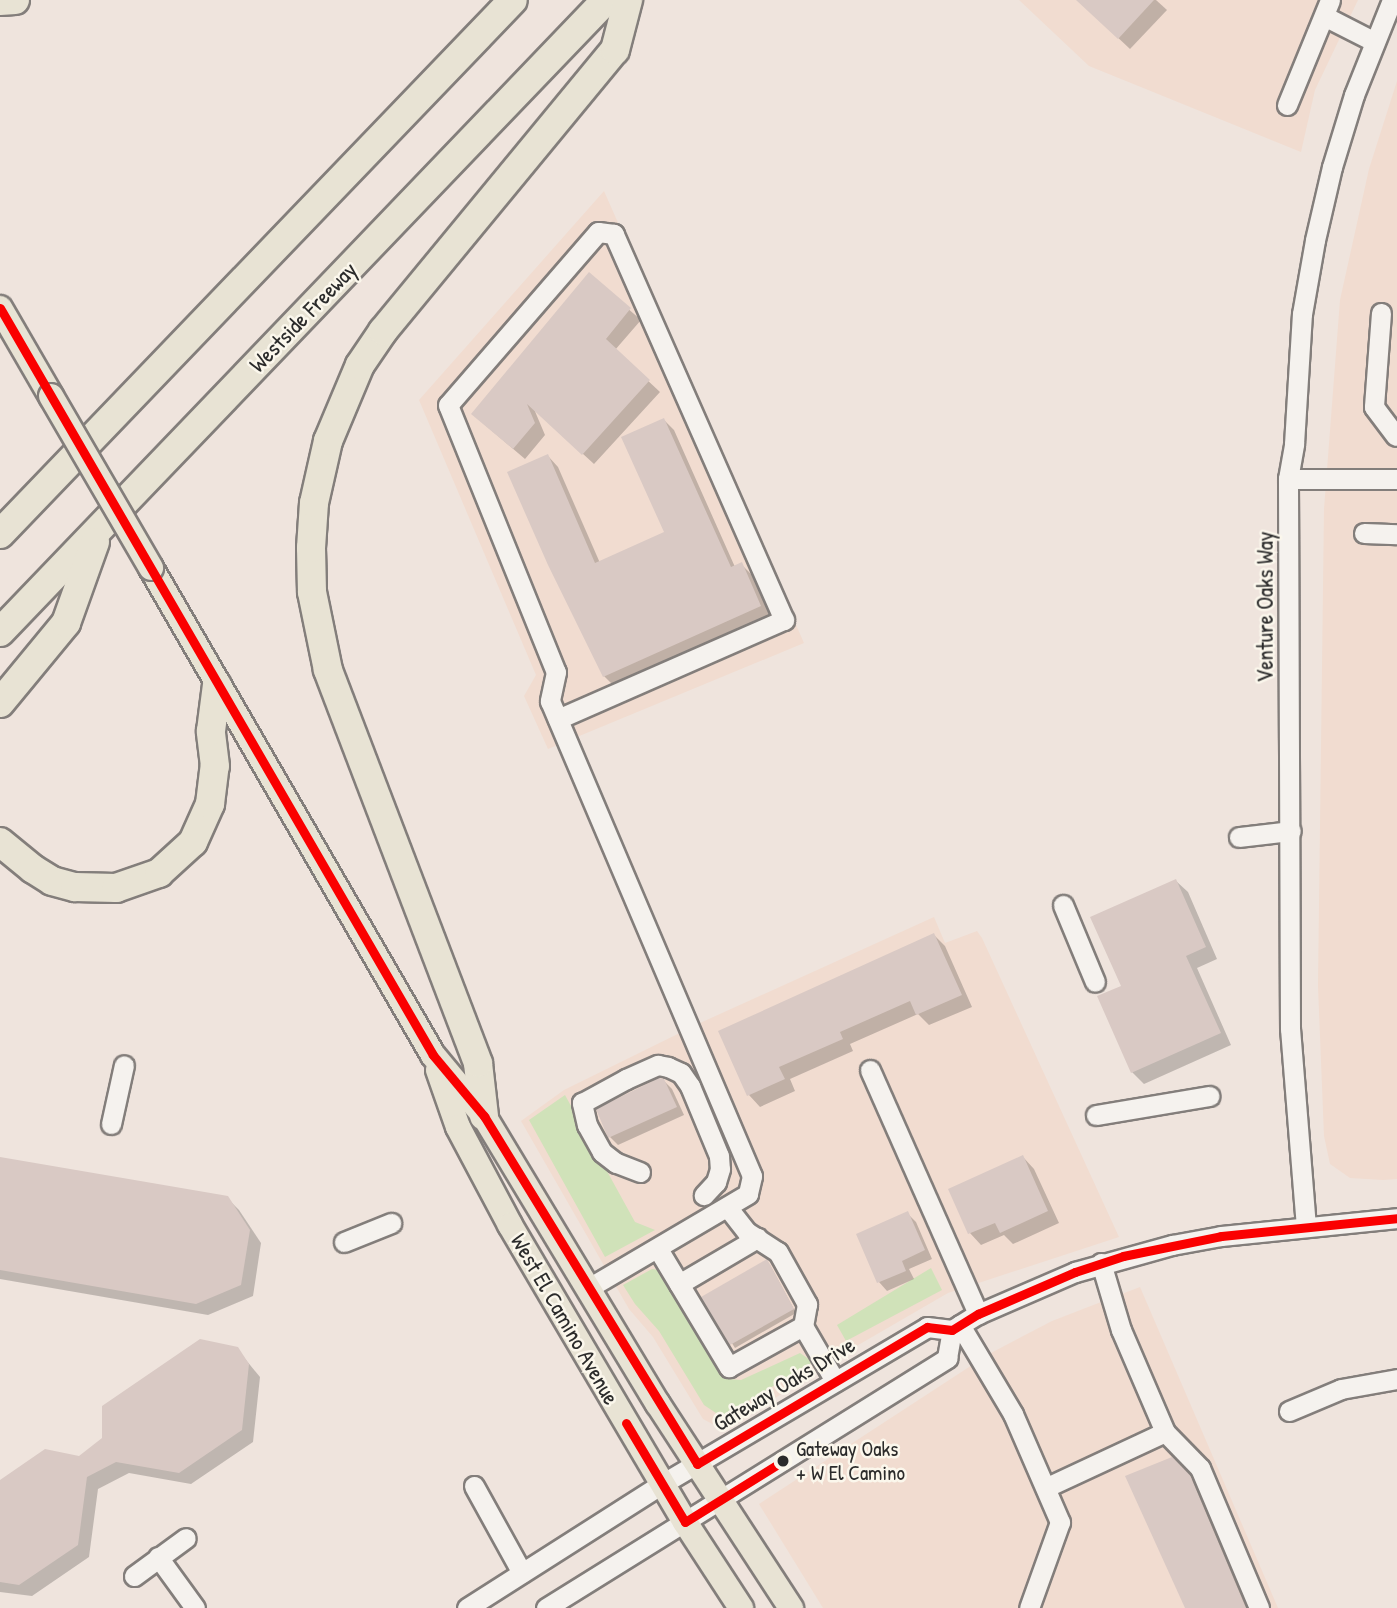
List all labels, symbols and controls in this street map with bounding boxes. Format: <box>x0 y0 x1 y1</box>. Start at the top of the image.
street label: Westside Freeway <box>244 256 362 378</box>
street label: Venture Oaks Way <box>1251 531 1279 683</box>
street label: West El Camino Avenue <box>505 1229 625 1409</box>
street label: Gateway Oaks Drive <box>708 1331 860 1437</box>
place label: Gateway Oaks + W El Camino <box>796 1436 905 1486</box>
marker: Gateway Oaks + W El Camino <box>776 1454 790 1468</box>

